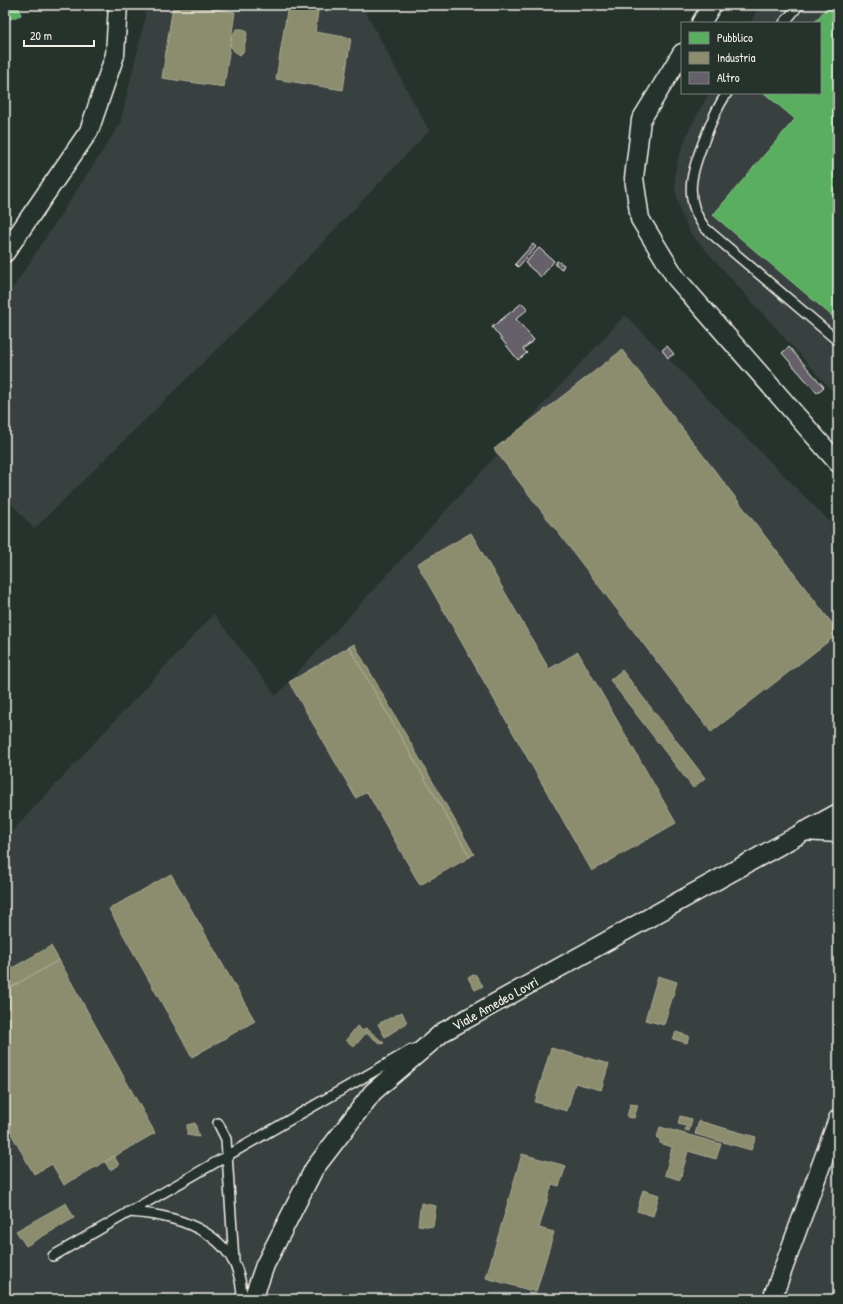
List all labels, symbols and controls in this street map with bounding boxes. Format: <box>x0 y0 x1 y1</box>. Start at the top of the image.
scale bar <box>24 22 94 48</box>
legend <box>681 22 821 94</box>
text: 20 m <box>30 27 52 44</box>
text: Pubblico <box>717 29 753 46</box>
text: Industria <box>717 49 756 66</box>
text: Altro <box>717 69 740 86</box>
street label: Viale Amedeo Lovri <box>448 971 542 1035</box>

